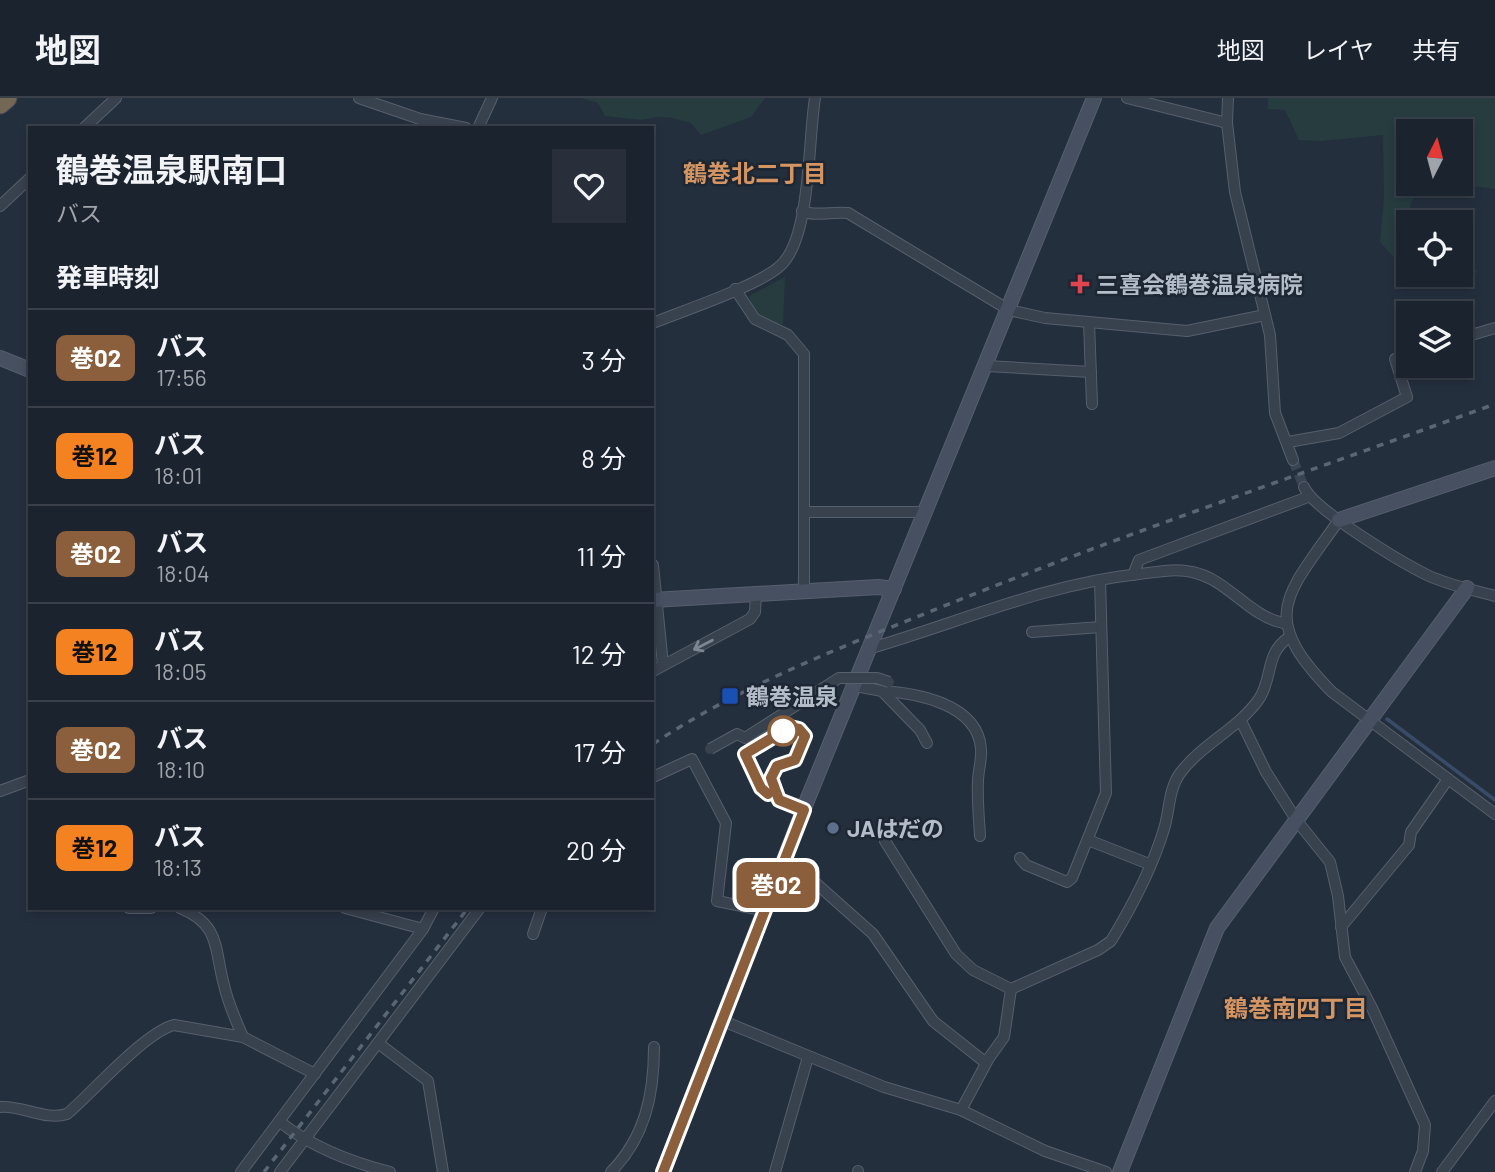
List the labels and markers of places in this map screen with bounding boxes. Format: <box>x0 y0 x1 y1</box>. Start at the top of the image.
place label: 三喜会鶴巻温泉病院 <box>1096 270 1303 298</box>
marker: 三喜会鶴巻温泉病院 <box>1070 274 1090 294</box>
place label: 鶴巻温泉 <box>746 682 838 710</box>
marker: 鶴巻温泉 <box>720 686 740 706</box>
unlabelled marker <box>768 716 798 746</box>
place label: JAはだの <box>847 814 944 842</box>
marker: JAはだの <box>825 820 841 836</box>

